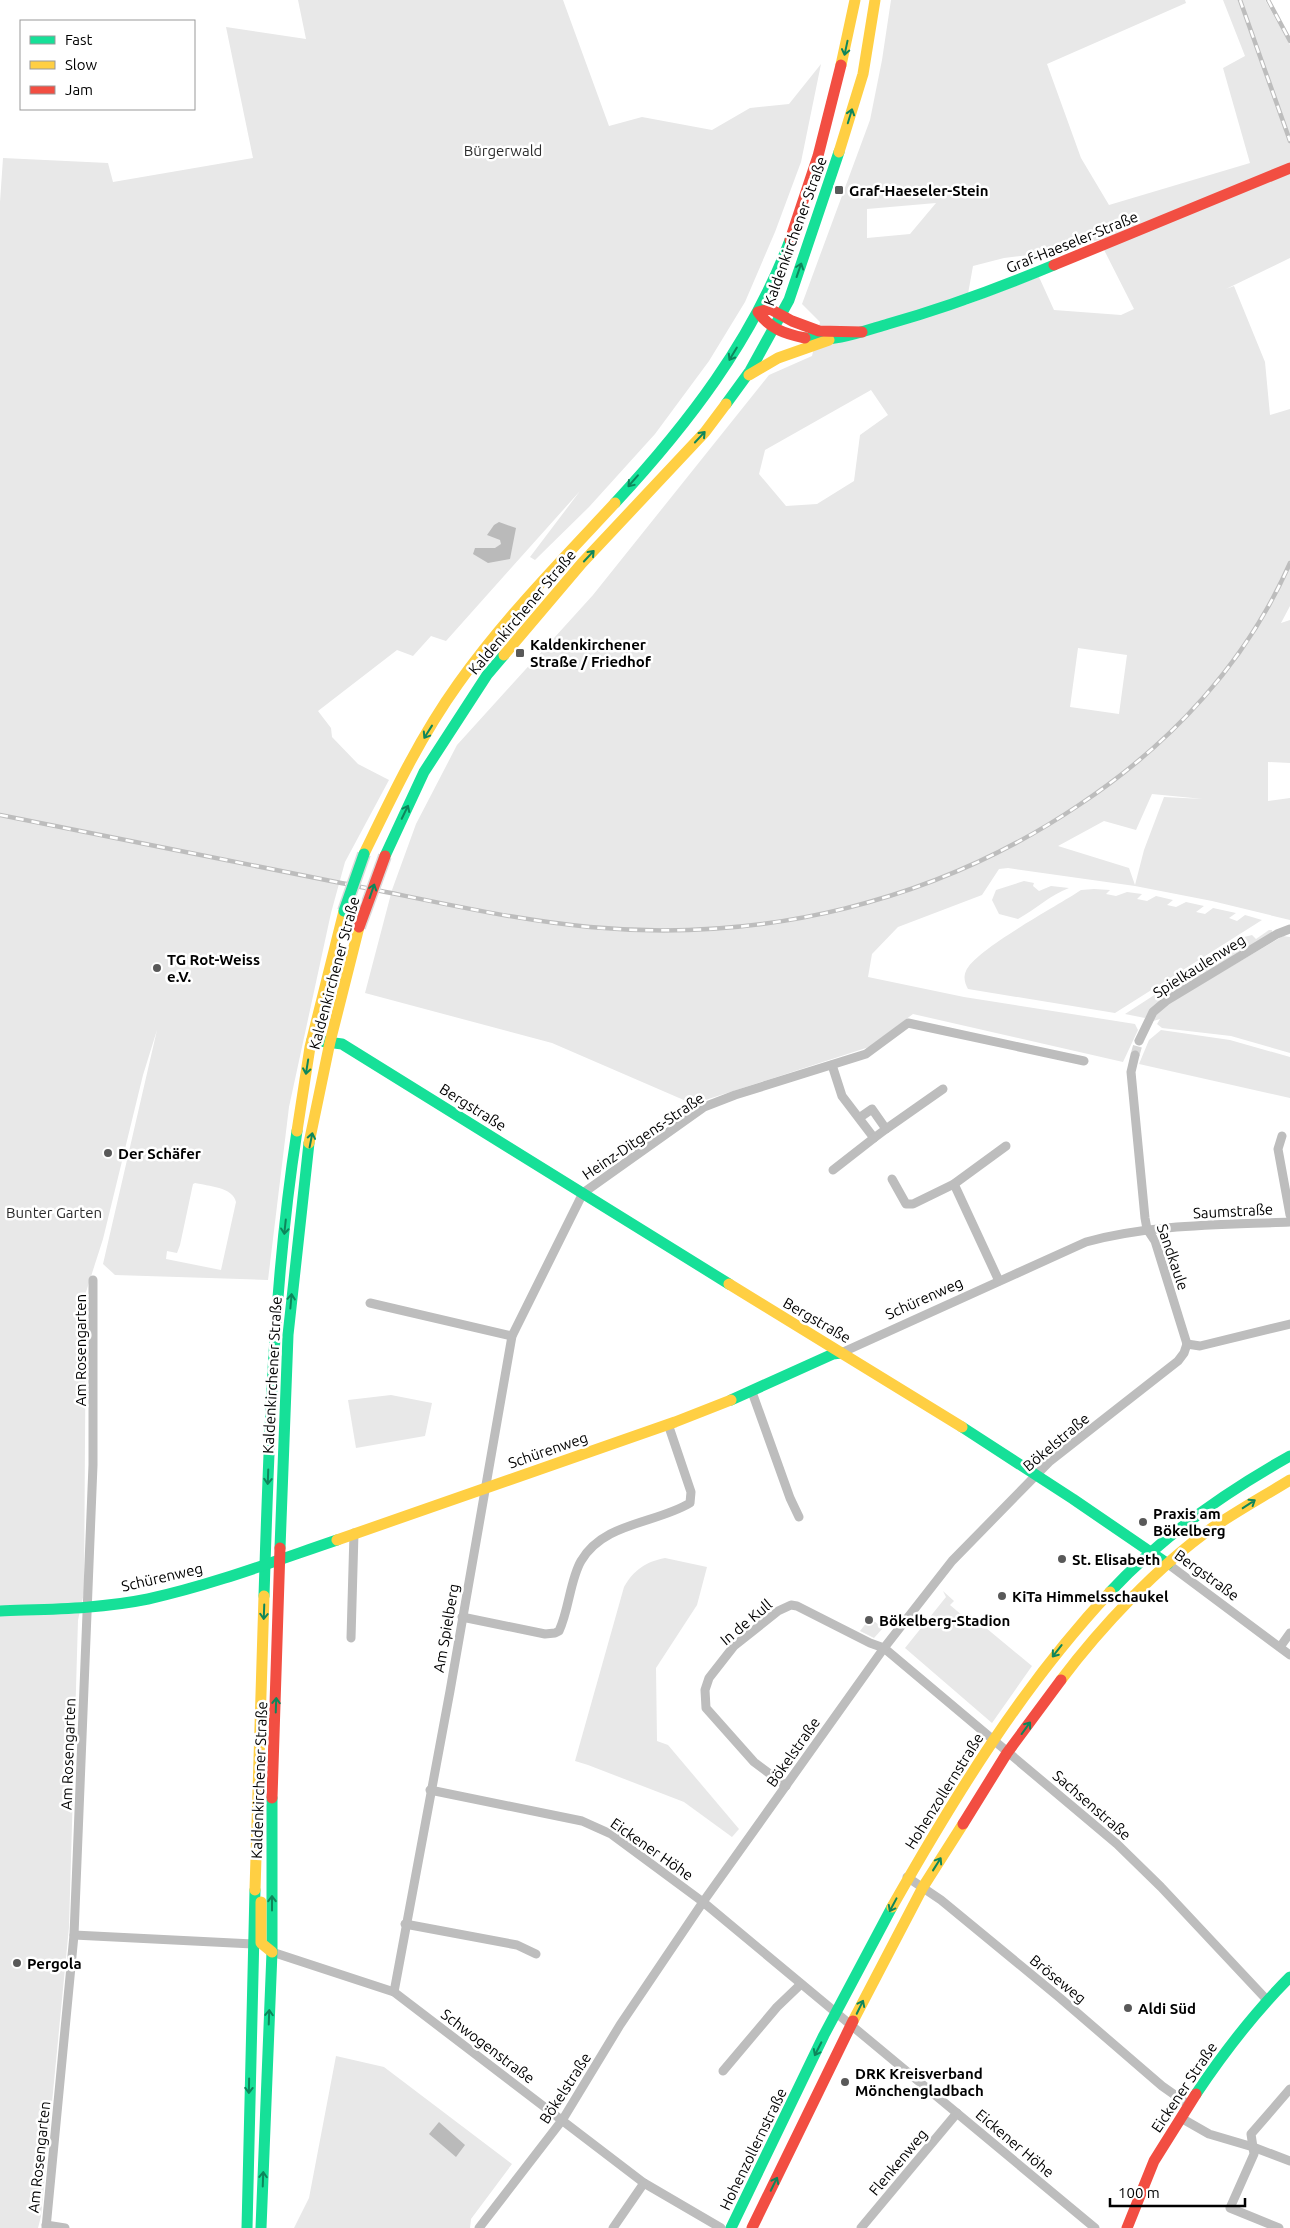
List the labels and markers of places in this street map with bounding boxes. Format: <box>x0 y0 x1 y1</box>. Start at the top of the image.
place label: Graf-Haeseler-Stein <box>849 182 988 199</box>
marker: Graf-Haeseler-Stein <box>833 184 845 196</box>
place label: Kaldenkirchener Straße / Friedhof <box>530 636 652 670</box>
marker: Kaldenkirchener Straße / Friedhof <box>514 647 526 659</box>
place label: TG Rot-Weiss e.V. <box>167 951 260 985</box>
marker: TG Rot-Weiss e.V. <box>151 962 163 974</box>
place label: Der Schäfer <box>118 1145 202 1162</box>
marker: Der Schäfer <box>102 1147 114 1159</box>
place label: Praxis am Bökelberg <box>1153 1505 1226 1539</box>
marker: Praxis am Bökelberg <box>1137 1516 1149 1528</box>
place label: St. Elisabeth <box>1072 1551 1160 1568</box>
marker: St. Elisabeth <box>1056 1553 1068 1565</box>
place label: KiTa Himmelsschaukel <box>1012 1588 1169 1605</box>
marker: KiTa Himmelsschaukel <box>996 1590 1008 1602</box>
place label: Bökelberg-Stadion <box>879 1612 1010 1629</box>
marker: Bökelberg-Stadion <box>863 1614 875 1626</box>
place label: Pergola <box>27 1955 82 1972</box>
marker: Pergola <box>11 1957 23 1969</box>
place label: Aldi Süd <box>1138 2000 1196 2017</box>
marker: Aldi Süd <box>1122 2002 1134 2014</box>
place label: DRK Kreisverband Mönchengladbach <box>855 2065 984 2099</box>
marker: DRK Kreisverband Mönchengladbach <box>839 2076 851 2088</box>

